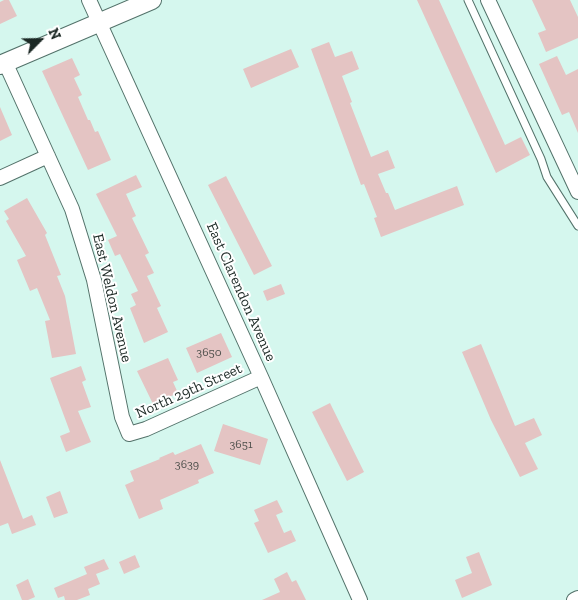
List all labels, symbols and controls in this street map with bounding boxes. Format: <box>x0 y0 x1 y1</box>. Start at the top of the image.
north arrow <box>15 15 65 65</box>
text: N <box>44 26 64 42</box>
street label: East Clarendon Avenue <box>202 220 280 364</box>
street label: East Weldon Avenue <box>88 232 136 364</box>
house number: 3650 <box>196 346 222 360</box>
street label: North 29th Street <box>133 359 245 423</box>
house number: 3651 <box>229 438 253 452</box>
house number: 3639 <box>175 458 199 472</box>

